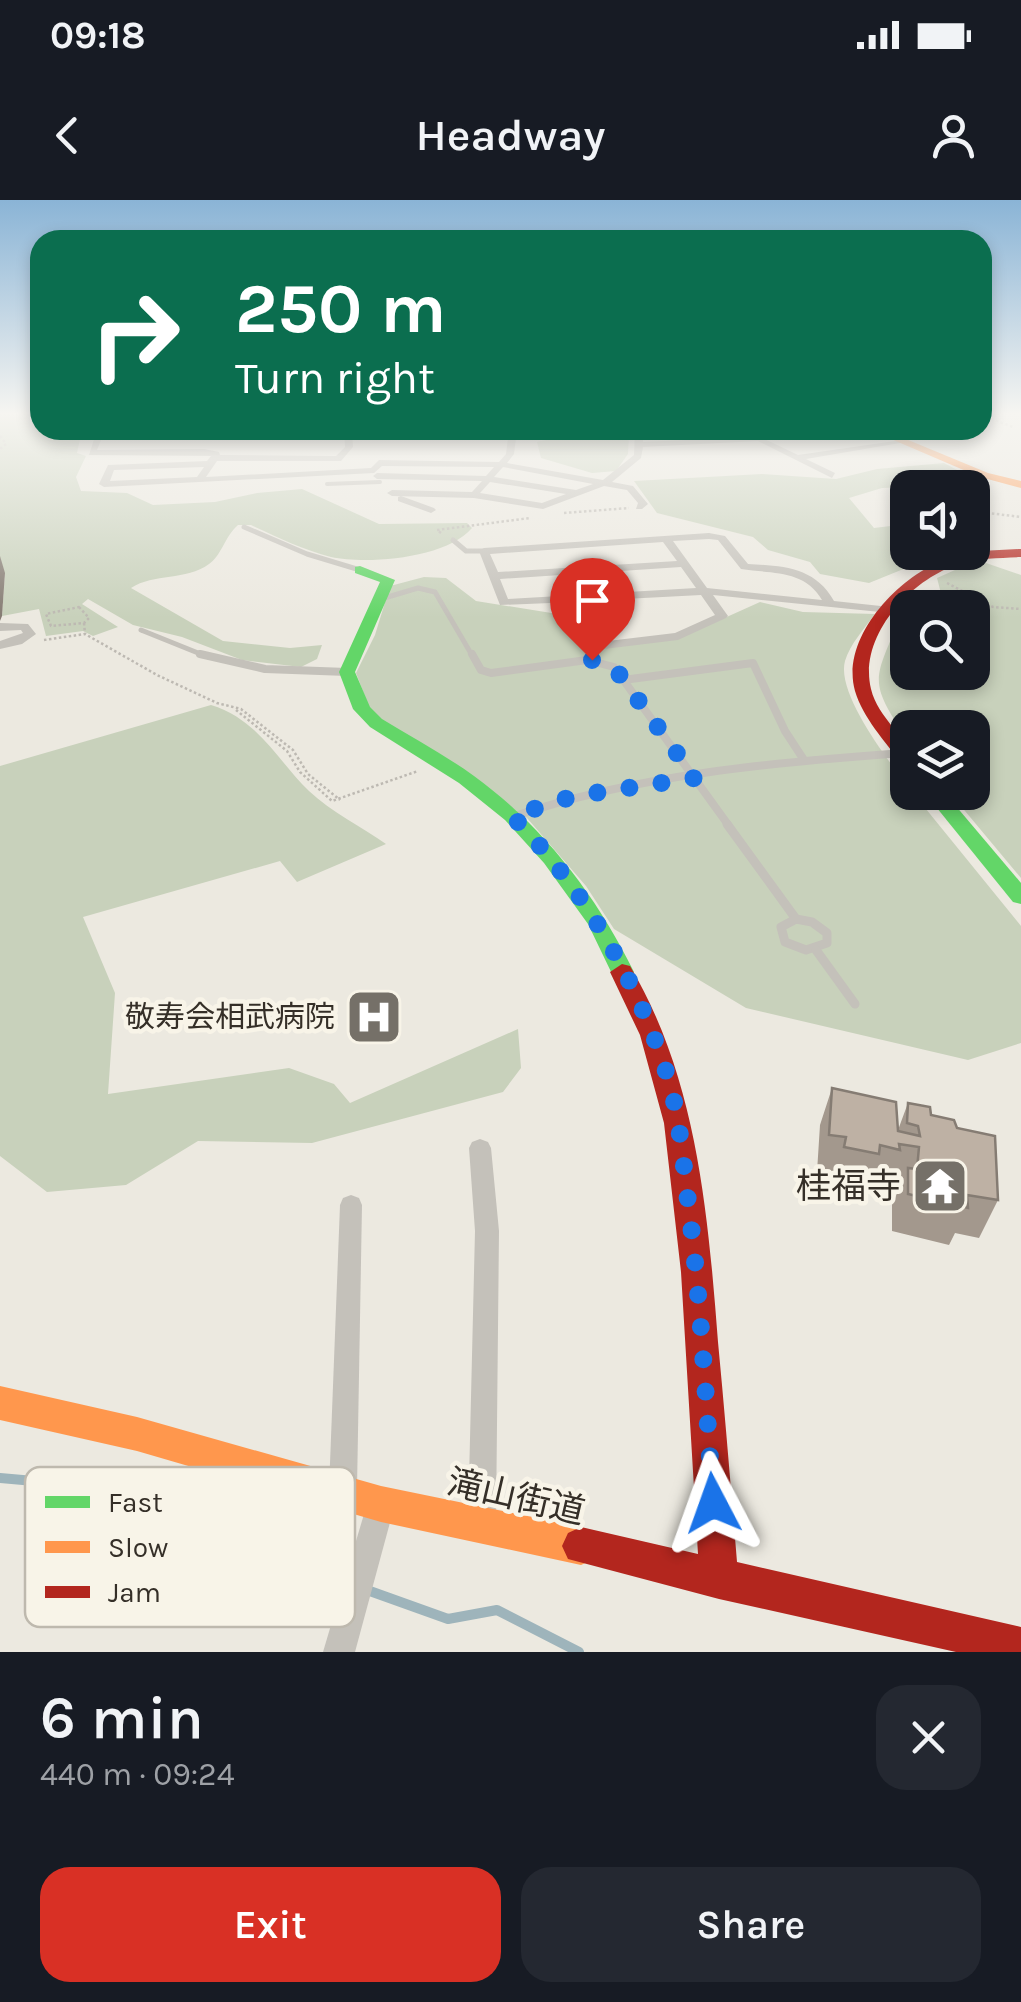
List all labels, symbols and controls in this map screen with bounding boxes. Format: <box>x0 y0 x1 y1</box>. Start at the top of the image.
text: 09:18 <box>50 13 146 58</box>
icon: back <box>40 108 95 163</box>
icon: person <box>926 108 981 163</box>
text: Headway <box>416 109 605 161</box>
text: 250 m <box>235 268 447 350</box>
icon: right <box>70 270 200 400</box>
text: Turn right <box>235 352 435 404</box>
map controls <box>890 470 990 810</box>
button: sound <box>890 470 990 570</box>
pin <box>550 558 635 661</box>
icon: arrive <box>565 573 620 628</box>
button: search <box>890 590 990 690</box>
button: layers <box>890 710 990 810</box>
hospital icon: 敬寿会相武病院 <box>344 987 404 1047</box>
place label: 敬寿会相武病院 <box>125 999 335 1035</box>
temple icon: 桂福寺 <box>910 1156 970 1216</box>
place label: 桂福寺 <box>796 1166 901 1207</box>
position arrow <box>661 1451 765 1555</box>
street label: 滝山街道 <box>443 1461 589 1533</box>
legend <box>25 1467 355 1627</box>
text: Fast <box>108 1486 163 1519</box>
text: Slow <box>108 1531 168 1564</box>
text: Jam <box>108 1576 161 1609</box>
text: 6 min <box>40 1683 204 1753</box>
button: close <box>876 1685 981 1790</box>
text: 440 m · 09:24 <box>40 1756 235 1793</box>
button: Exit <box>40 1867 501 1982</box>
button: Share <box>521 1867 981 1982</box>

